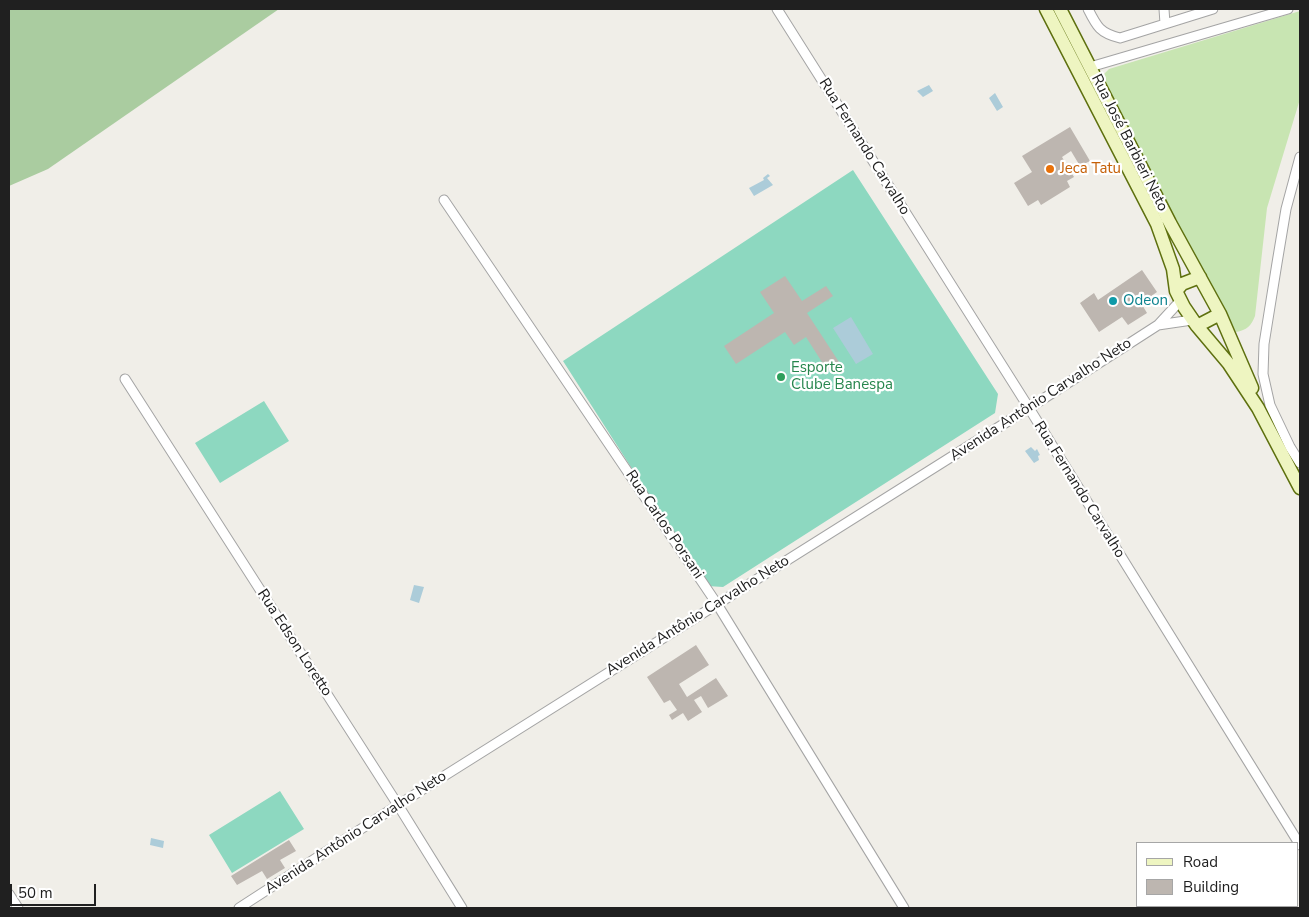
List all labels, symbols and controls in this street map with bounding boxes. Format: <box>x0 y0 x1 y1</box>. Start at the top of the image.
street label: Rua José Barbieri Neto <box>1087 71 1171 215</box>
street label: Rua Fernando Carvalho <box>815 75 913 219</box>
place label: Jeca Tatu <box>1060 160 1121 178</box>
marker: Jeca Tatu <box>1044 163 1056 175</box>
place label: Odeon <box>1123 292 1168 310</box>
marker: Odeon <box>1107 295 1119 307</box>
street label: Avenida Antônio Carvalho Neto <box>947 335 1135 465</box>
place label: Esporte Clube Banespa <box>791 359 893 394</box>
marker: Esporte Clube Banespa <box>775 371 787 383</box>
street label: Rua Fernando Carvalho <box>1030 418 1128 562</box>
street label: Rua Carlos Porsani <box>621 467 707 583</box>
street label: Avenida Antônio Carvalho Neto <box>603 552 793 680</box>
street label: Rua Edson Loretto <box>253 586 335 700</box>
street label: Avenida Antônio Carvalho Neto <box>262 768 450 898</box>
legend <box>1136 842 1299 907</box>
text: Road <box>1183 852 1218 872</box>
scale bar <box>12 874 99 906</box>
text: Building <box>1183 877 1239 897</box>
text: 50 m <box>18 883 53 903</box>

